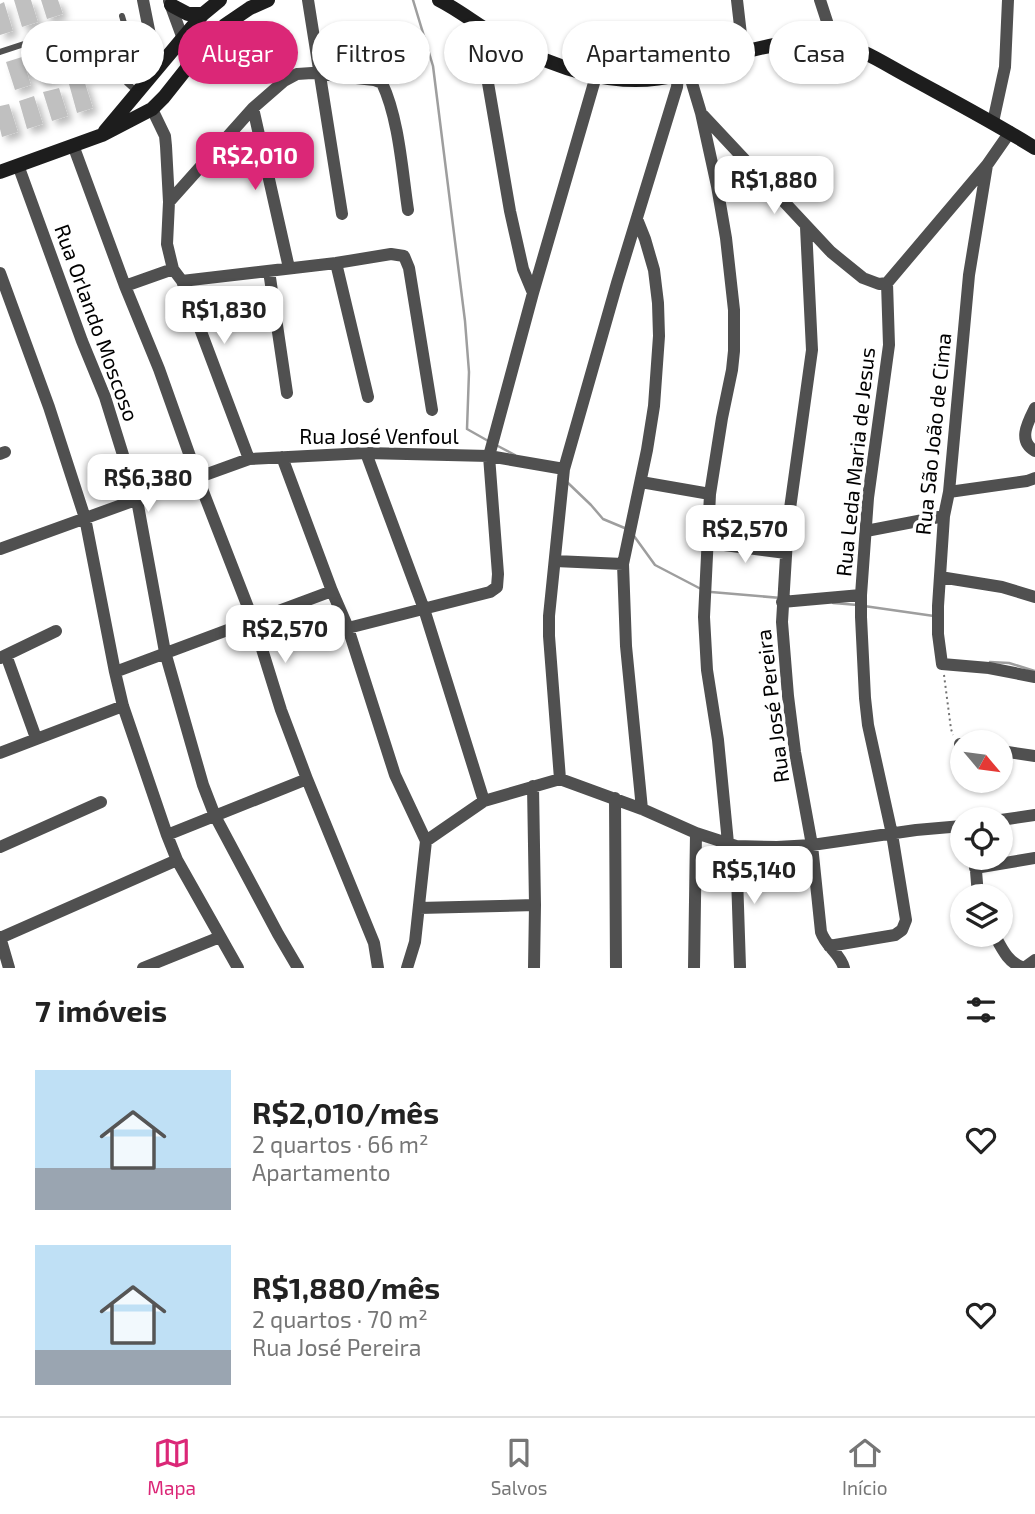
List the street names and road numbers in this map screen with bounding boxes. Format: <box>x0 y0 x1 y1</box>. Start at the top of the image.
street label: Rua Orlando Moscoso <box>50 221 145 424</box>
street label: Rua São João de Cima <box>909 332 956 536</box>
street label: Rua Leda Maria de Jesus <box>830 346 879 578</box>
street label: Rua José Venfoul <box>299 423 459 448</box>
street label: Rua José Pereira <box>750 628 793 784</box>

